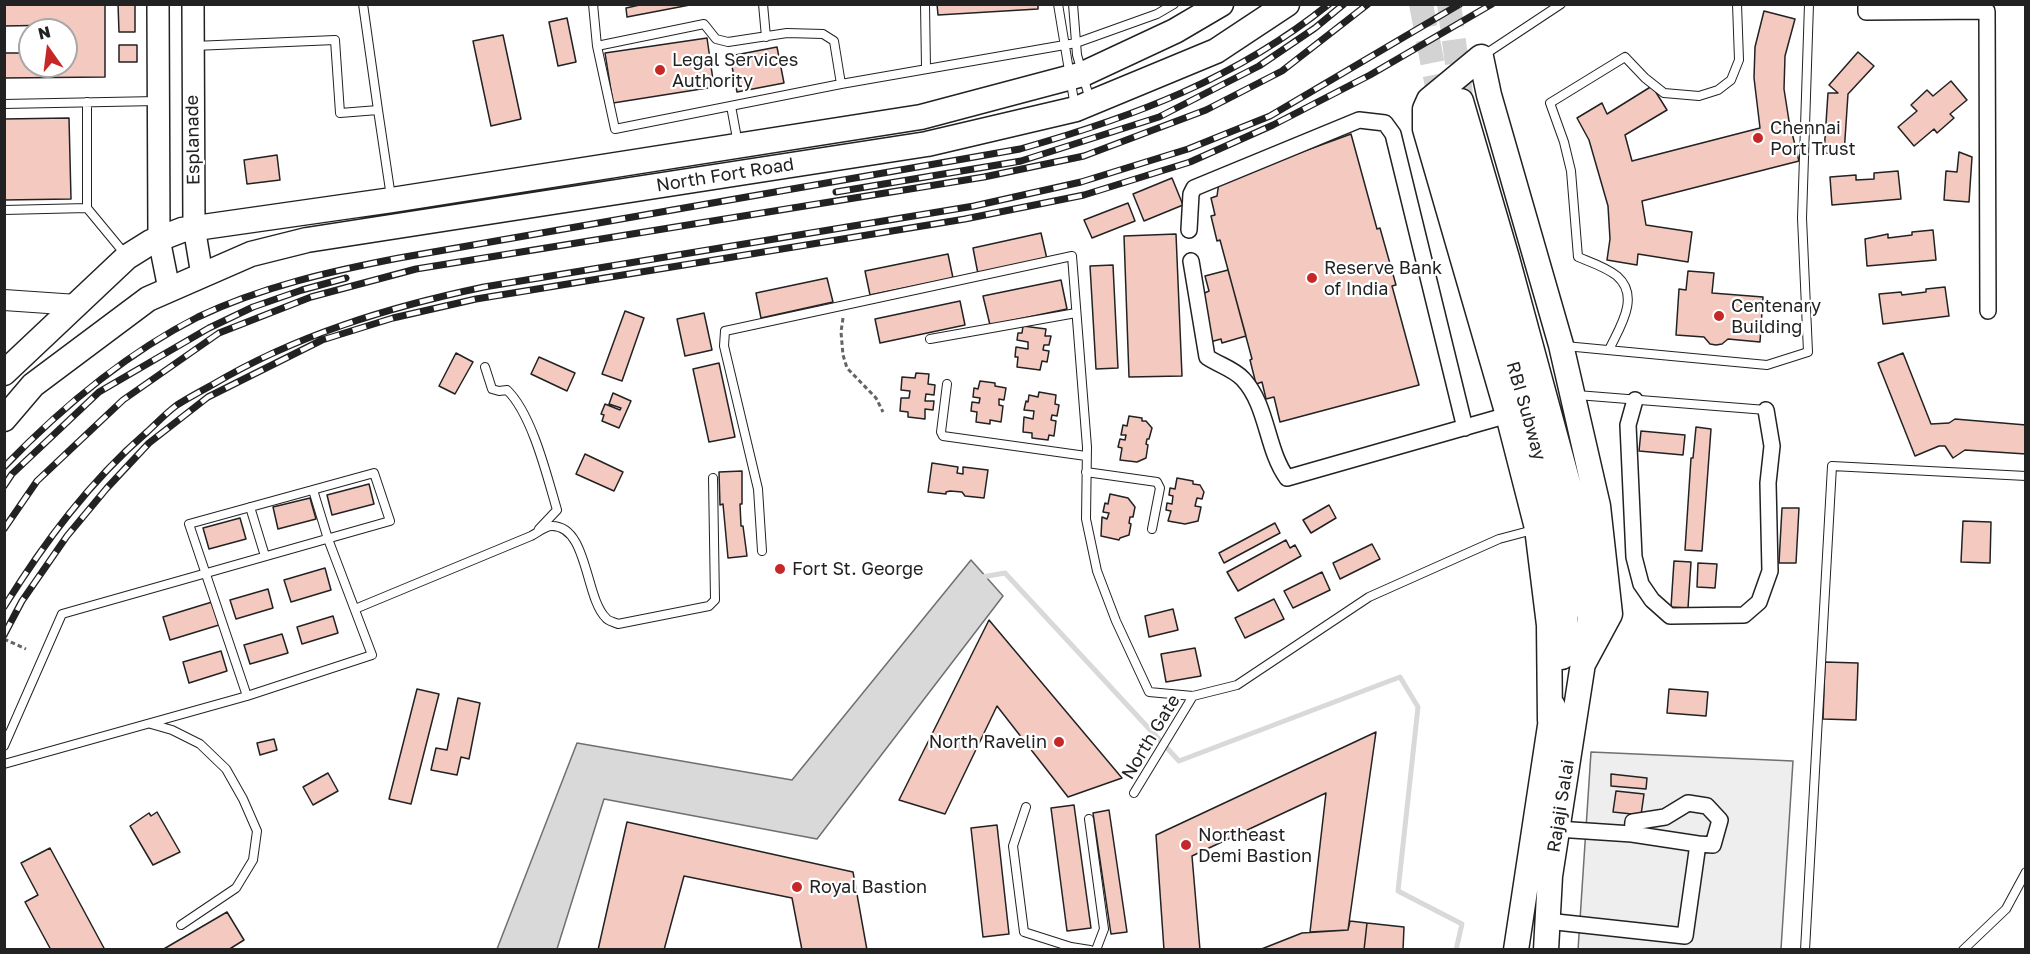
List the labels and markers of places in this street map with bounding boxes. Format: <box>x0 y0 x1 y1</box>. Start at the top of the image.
place label: Legal Services Authority <box>672 49 798 92</box>
marker: Legal Services Authority <box>653 63 667 77</box>
place label: Chennai Port Trust <box>1770 117 1856 160</box>
marker: Chennai Port Trust <box>1751 131 1765 145</box>
place label: Reserve Bank of India <box>1324 257 1442 300</box>
marker: Reserve Bank of India <box>1305 271 1319 285</box>
place label: Centenary Building <box>1731 295 1821 338</box>
marker: Centenary Building <box>1712 309 1726 323</box>
place label: Fort St. George <box>792 558 923 580</box>
marker: Fort St. George <box>773 562 787 576</box>
place label: North Ravelin <box>929 731 1047 753</box>
marker: North Ravelin <box>1052 735 1066 749</box>
place label: Northeast Demi Bastion <box>1198 824 1312 866</box>
marker: Northeast Demi Bastion <box>1179 838 1193 852</box>
place label: Royal Bastion <box>809 876 927 898</box>
marker: Royal Bastion <box>790 880 804 894</box>

